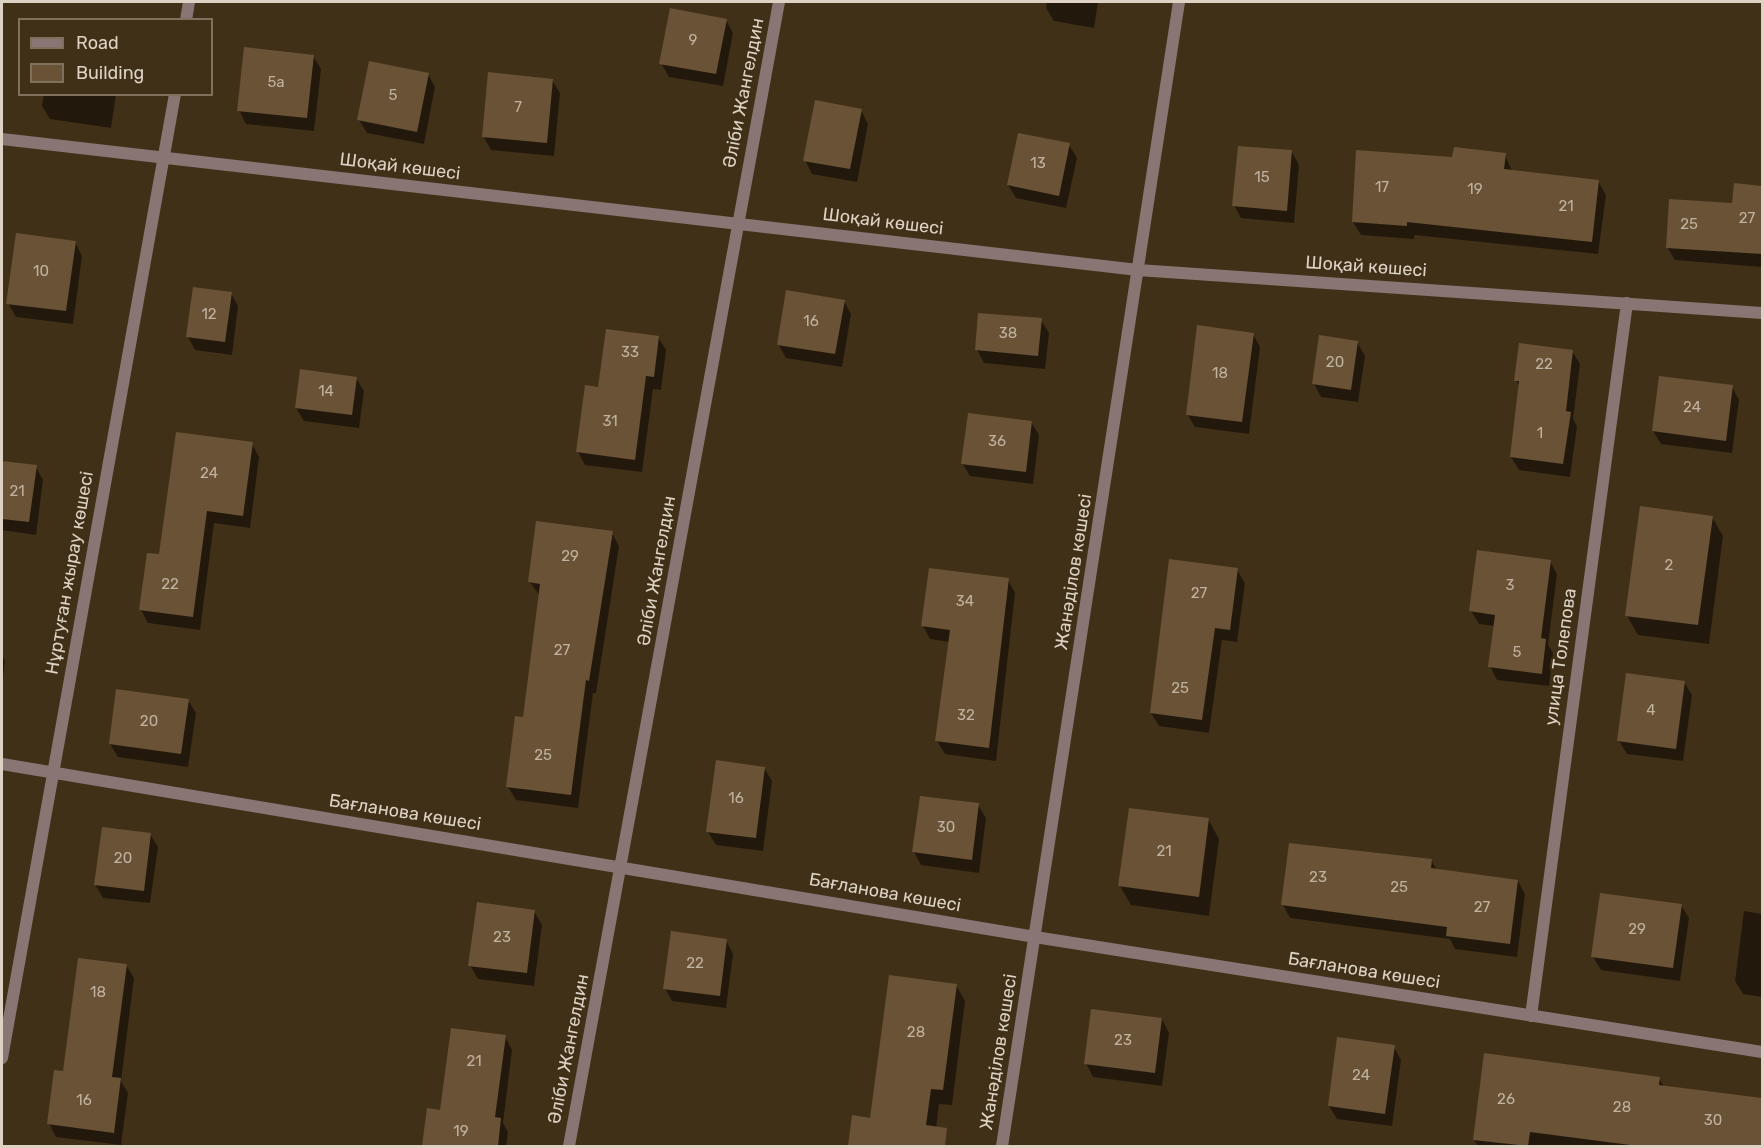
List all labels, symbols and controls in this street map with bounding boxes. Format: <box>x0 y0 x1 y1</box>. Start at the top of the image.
street label: Әліби Жангелдин <box>719 16 769 170</box>
legend <box>18 18 213 96</box>
text: Road <box>76 32 119 54</box>
house number: 9 <box>689 32 697 50</box>
text: Building <box>76 62 144 84</box>
house number: 5а <box>267 74 285 92</box>
house number: 5 <box>389 87 397 105</box>
house number: 7 <box>514 99 522 117</box>
street label: Шоқай көшесі <box>338 149 462 185</box>
house number: 13 <box>1030 155 1046 173</box>
house number: 15 <box>1254 169 1270 187</box>
house number: 17 <box>1375 179 1389 197</box>
house number: 19 <box>1467 181 1483 199</box>
house number: 21 <box>1558 198 1574 216</box>
street label: Шоқай көшесі <box>821 204 945 240</box>
house number: 27 <box>1739 210 1755 228</box>
house number: 25 <box>1680 216 1698 234</box>
street label: Шоқай көшесі <box>1305 252 1427 282</box>
house number: 10 <box>33 263 49 281</box>
house number: 12 <box>201 306 217 324</box>
house number: 16 <box>803 313 819 331</box>
house number: 38 <box>999 325 1017 343</box>
house number: 33 <box>621 344 639 362</box>
house number: 20 <box>1326 354 1344 372</box>
house number: 22 <box>1535 356 1553 374</box>
house number: 18 <box>1212 365 1228 383</box>
house number: 14 <box>318 383 334 401</box>
house number: 24 <box>1683 399 1701 417</box>
house number: 31 <box>602 413 618 431</box>
house number: 1 <box>1537 425 1543 443</box>
house number: 36 <box>988 433 1006 451</box>
house number: 24 <box>200 465 218 483</box>
street label: Нұртуған жырау көшесі <box>41 470 99 676</box>
house number: 21 <box>9 483 25 501</box>
street label: Жанәділов көшесі <box>1051 492 1097 652</box>
street label: Әліби Жангелдин <box>633 494 681 648</box>
house number: 29 <box>561 548 579 566</box>
house number: 2 <box>1665 557 1673 575</box>
house number: 22 <box>161 576 179 594</box>
house number: 3 <box>1505 577 1515 595</box>
house number: 27 <box>1191 585 1207 603</box>
street label: улица Толепова <box>1541 587 1581 727</box>
house number: 34 <box>956 593 974 611</box>
house number: 27 <box>554 642 570 660</box>
house number: 5 <box>1513 644 1521 662</box>
house number: 25 <box>1171 680 1189 698</box>
house number: 4 <box>1646 702 1656 720</box>
house number: 32 <box>957 707 975 725</box>
house number: 20 <box>140 713 158 731</box>
house number: 25 <box>534 747 552 765</box>
street label: Бағланова көшесі <box>327 790 483 836</box>
house number: 16 <box>728 790 744 808</box>
house number: 30 <box>937 819 955 837</box>
house number: 21 <box>1156 843 1172 861</box>
house number: 20 <box>114 850 132 868</box>
street label: Бағланова көшесі <box>807 869 963 917</box>
house number: 23 <box>1309 869 1327 887</box>
house number: 25 <box>1390 879 1408 897</box>
house number: 27 <box>1474 899 1490 917</box>
house number: 29 <box>1628 921 1646 939</box>
house number: 23 <box>493 929 511 947</box>
street label: Бағланова көшесі <box>1286 948 1442 994</box>
house number: 22 <box>686 955 704 973</box>
street label: Әліби Жангелдин <box>544 972 594 1126</box>
street label: Жанәділов көшесі <box>976 972 1022 1132</box>
house number: 18 <box>90 984 106 1002</box>
house number: 28 <box>907 1024 925 1042</box>
house number: 23 <box>1114 1032 1132 1050</box>
house number: 21 <box>466 1053 482 1071</box>
house number: 24 <box>1352 1067 1370 1085</box>
house number: 26 <box>1497 1091 1515 1109</box>
house number: 16 <box>76 1092 92 1110</box>
house number: 28 <box>1613 1099 1631 1117</box>
house number: 30 <box>1704 1112 1722 1130</box>
house number: 19 <box>453 1123 469 1141</box>

